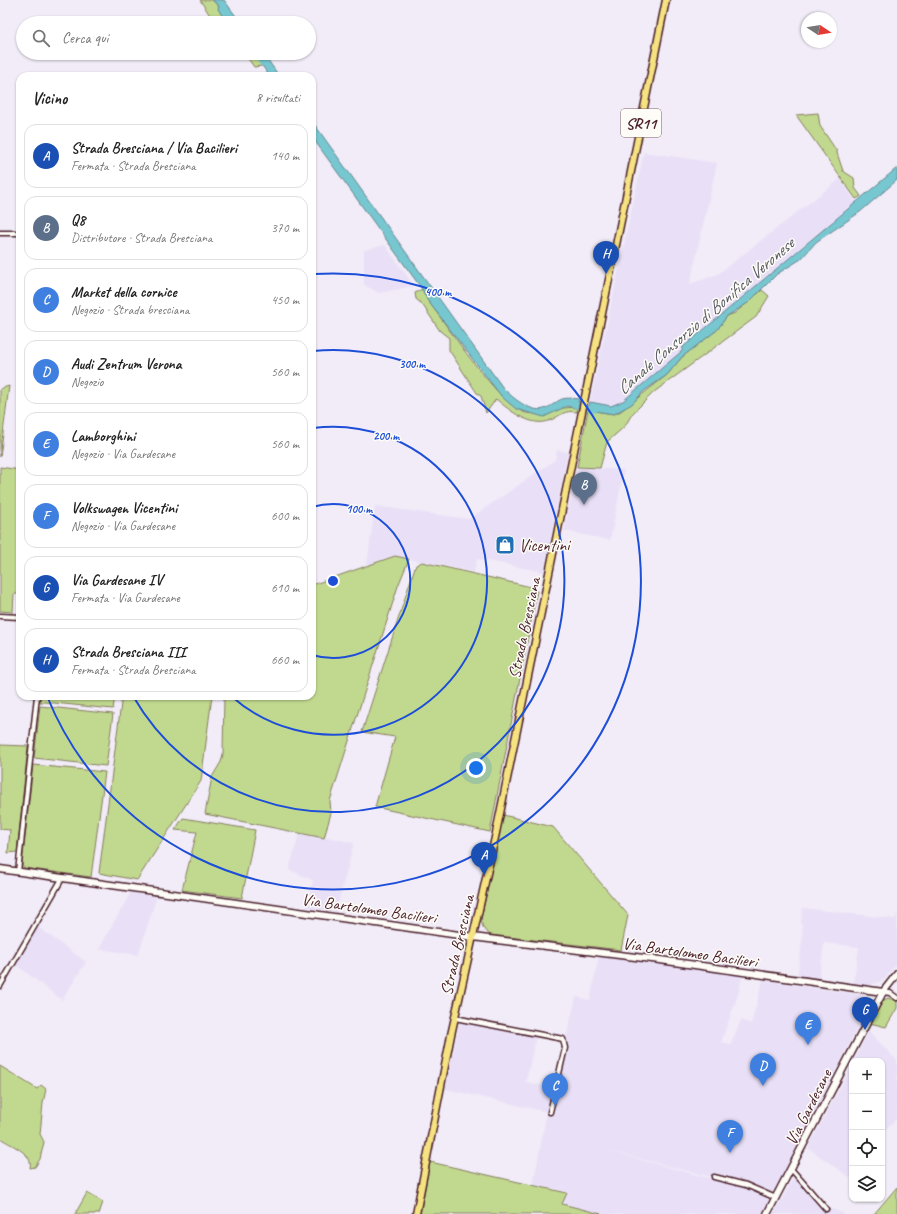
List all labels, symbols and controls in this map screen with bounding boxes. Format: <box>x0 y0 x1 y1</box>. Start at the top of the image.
north arrow <box>801 12 837 48</box>
search box <box>16 16 316 60</box>
icon: search <box>30 27 52 49</box>
text: Cerca qui <box>62 29 108 48</box>
text: Vicino <box>32 88 67 109</box>
text: 8 risultati <box>256 90 300 106</box>
road number: SR11 <box>621 109 661 137</box>
text: Strada Bresciana / Via Bacilieri <box>71 139 237 158</box>
text: A <box>43 148 49 164</box>
text: 140 m <box>271 148 299 164</box>
text: Fermata · Strada Bresciana <box>71 158 196 174</box>
text: Q8 <box>71 211 85 230</box>
text: B <box>43 220 49 236</box>
text: 370 m <box>271 220 299 236</box>
text: Distributore · Strada Bresciana <box>71 230 212 246</box>
water label: Canale Consorzio di Bonifica Veronese <box>612 231 801 399</box>
pin: H <box>593 241 619 274</box>
text: Market della cornice <box>71 283 177 302</box>
text: 400 m <box>425 284 452 300</box>
text: C <box>43 292 49 308</box>
text: 450 m <box>271 292 299 308</box>
text: Negozio · Strada bresciana <box>71 302 189 318</box>
text: Audi Zentrum Verona <box>71 355 181 374</box>
text: 300 m <box>399 356 426 372</box>
text: D <box>42 364 50 380</box>
text: 560 m <box>271 364 299 380</box>
text: Negozio <box>71 374 103 390</box>
text: Lamborghini <box>71 427 135 446</box>
text: 200 m <box>373 428 400 444</box>
text: E <box>43 436 49 452</box>
text: 560 m <box>271 436 299 452</box>
text: Negozio · Via Gardesane <box>71 446 175 462</box>
pin: B <box>571 472 597 505</box>
text: Volkswagen Vicentini <box>71 499 177 518</box>
text: 100 m <box>346 501 373 517</box>
text: F <box>43 508 49 524</box>
text: 600 m <box>271 508 299 524</box>
text: Negozio · Via Gardesane <box>71 518 175 534</box>
shop icon: Vicentini <box>494 534 516 556</box>
place label: Vicentini <box>519 535 571 556</box>
text: Via Gardesane IV <box>71 571 162 590</box>
centre of rings <box>326 574 340 588</box>
street label: Strada Bresciana <box>504 574 546 680</box>
text: G <box>43 580 49 596</box>
text: 610 m <box>271 580 299 596</box>
text: Fermata · Via Gardesane <box>71 590 180 606</box>
text: Strada Bresciana III <box>71 643 185 662</box>
text: H <box>42 652 50 668</box>
text: 660 m <box>271 652 299 668</box>
text: Fermata · Strada Bresciana <box>71 662 196 678</box>
your location <box>466 758 486 778</box>
pin: A <box>471 842 497 875</box>
street label: Via Bartolomeo Bacilieri <box>300 889 440 929</box>
street label: Strada Bresciana <box>436 891 480 997</box>
street label: Via Bartolomeo Bacilieri <box>621 933 761 973</box>
pin: G <box>852 997 878 1030</box>
pin: E <box>795 1012 821 1045</box>
pin: D <box>750 1053 776 1086</box>
map controls <box>849 1058 885 1202</box>
button: + <box>849 1058 885 1094</box>
street label: Via Gardesane <box>780 1065 837 1149</box>
pin: C <box>542 1073 568 1106</box>
button: − <box>849 1094 885 1130</box>
pin: F <box>717 1120 743 1153</box>
button: locate <box>849 1130 885 1166</box>
button: layers <box>849 1166 885 1202</box>

